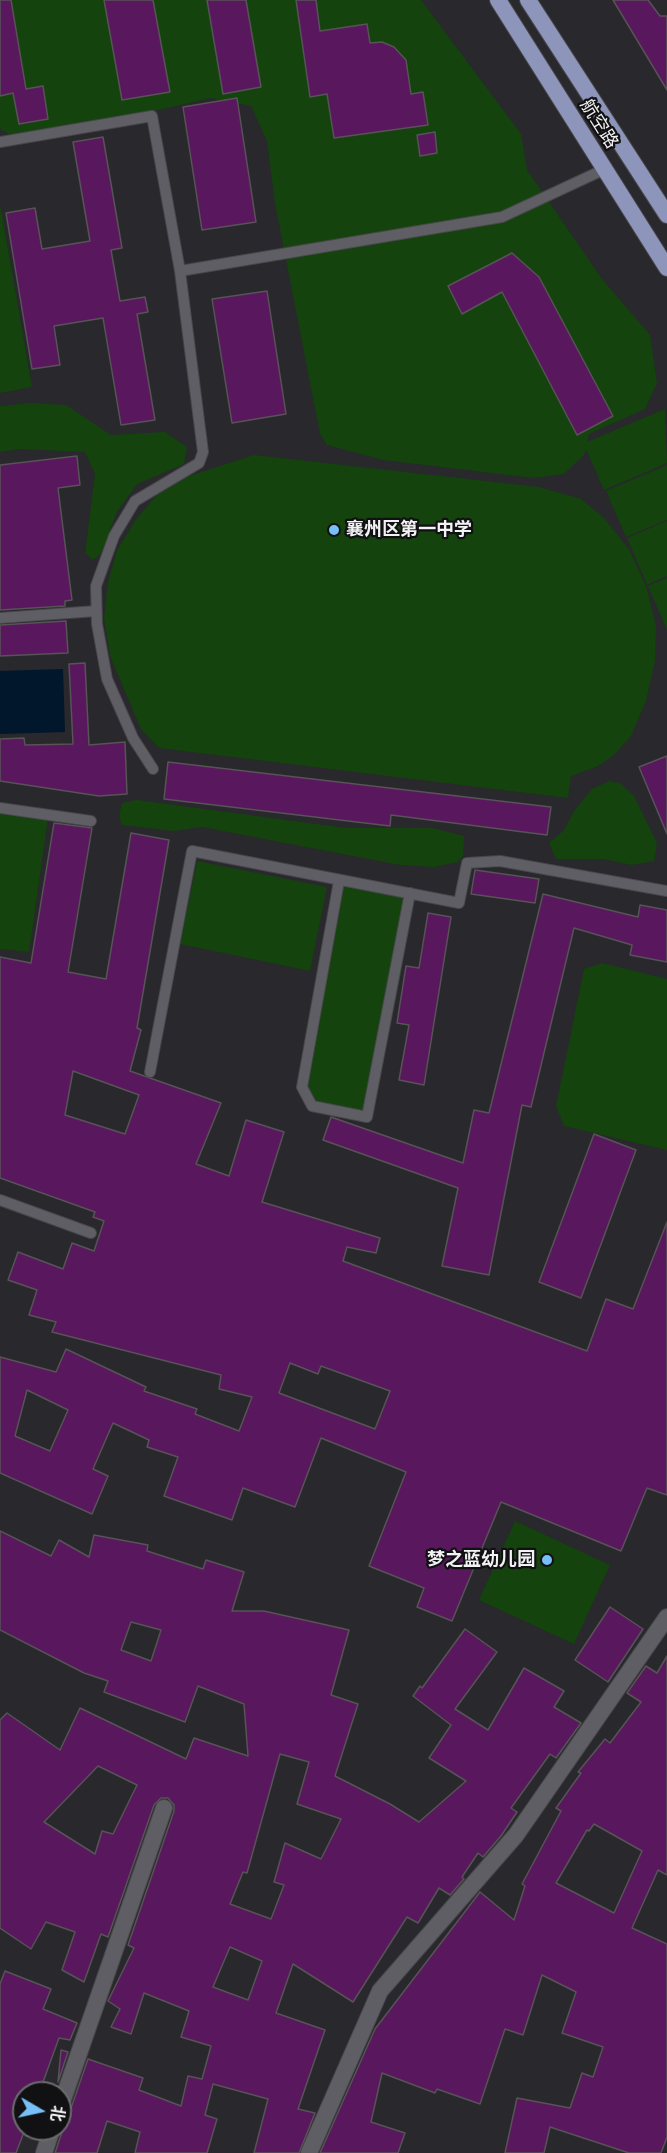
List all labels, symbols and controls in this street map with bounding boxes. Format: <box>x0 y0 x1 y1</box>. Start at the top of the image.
street label: 航空路 <box>576 95 622 153</box>
place label: 襄州区第一中学 <box>346 519 472 541</box>
marker: 襄州区第一中学 <box>327 523 341 537</box>
place label: 梦之蓝幼儿园 <box>427 1549 535 1571</box>
marker: 梦之蓝幼儿园 <box>540 1553 554 1567</box>
north arrow <box>12 2081 72 2141</box>
text: 北 <box>47 2104 69 2123</box>

